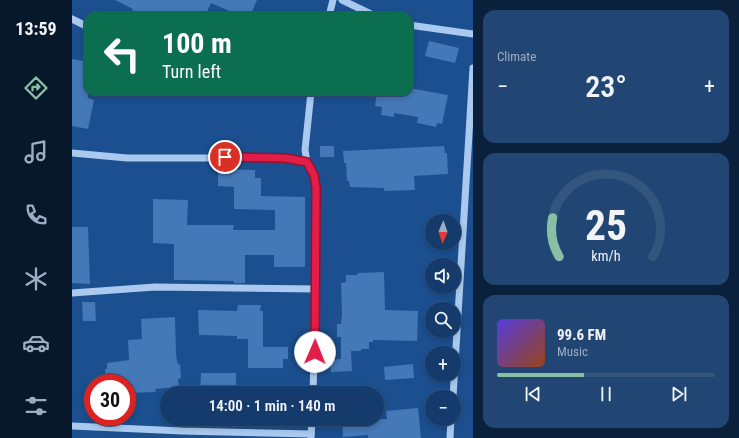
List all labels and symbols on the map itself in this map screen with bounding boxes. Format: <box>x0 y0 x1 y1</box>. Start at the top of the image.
pin <box>208 140 242 174</box>
north arrow <box>425 214 461 250</box>
position arrow <box>294 331 336 373</box>
speed limit sign: 30 <box>84 374 136 426</box>

